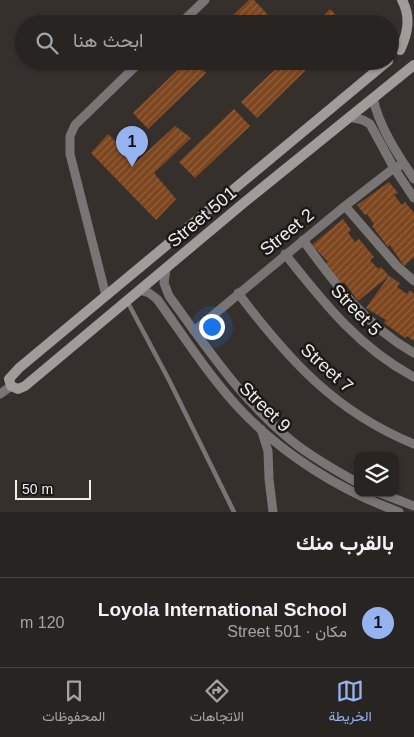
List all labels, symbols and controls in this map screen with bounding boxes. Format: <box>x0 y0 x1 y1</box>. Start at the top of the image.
search box <box>15 15 399 70</box>
icon: search <box>33 29 61 57</box>
text: ابحث هنا <box>73 30 143 51</box>
pin: 1 <box>116 126 148 167</box>
street label: Street 501 <box>164 183 240 251</box>
street label: Street 2 <box>256 204 318 260</box>
street label: Street 5 <box>327 280 385 340</box>
your location <box>199 314 225 340</box>
street label: Street 7 <box>297 339 357 397</box>
street label: Street 9 <box>235 378 295 436</box>
map controls <box>354 452 399 497</box>
button: layers <box>354 452 399 497</box>
scale bar <box>15 477 91 500</box>
text: 50 m <box>22 481 53 497</box>
text: بالقرب منك <box>296 531 394 554</box>
text: Loyola International School <box>98 599 347 620</box>
text: 120 m <box>20 614 64 631</box>
text: 1 <box>374 614 382 631</box>
text: مكان · Street 501 <box>227 623 347 640</box>
tab: المحفوظات <box>42 677 105 729</box>
tab: الاتجاهات <box>190 677 244 729</box>
tab: الخريطة <box>328 677 372 729</box>

